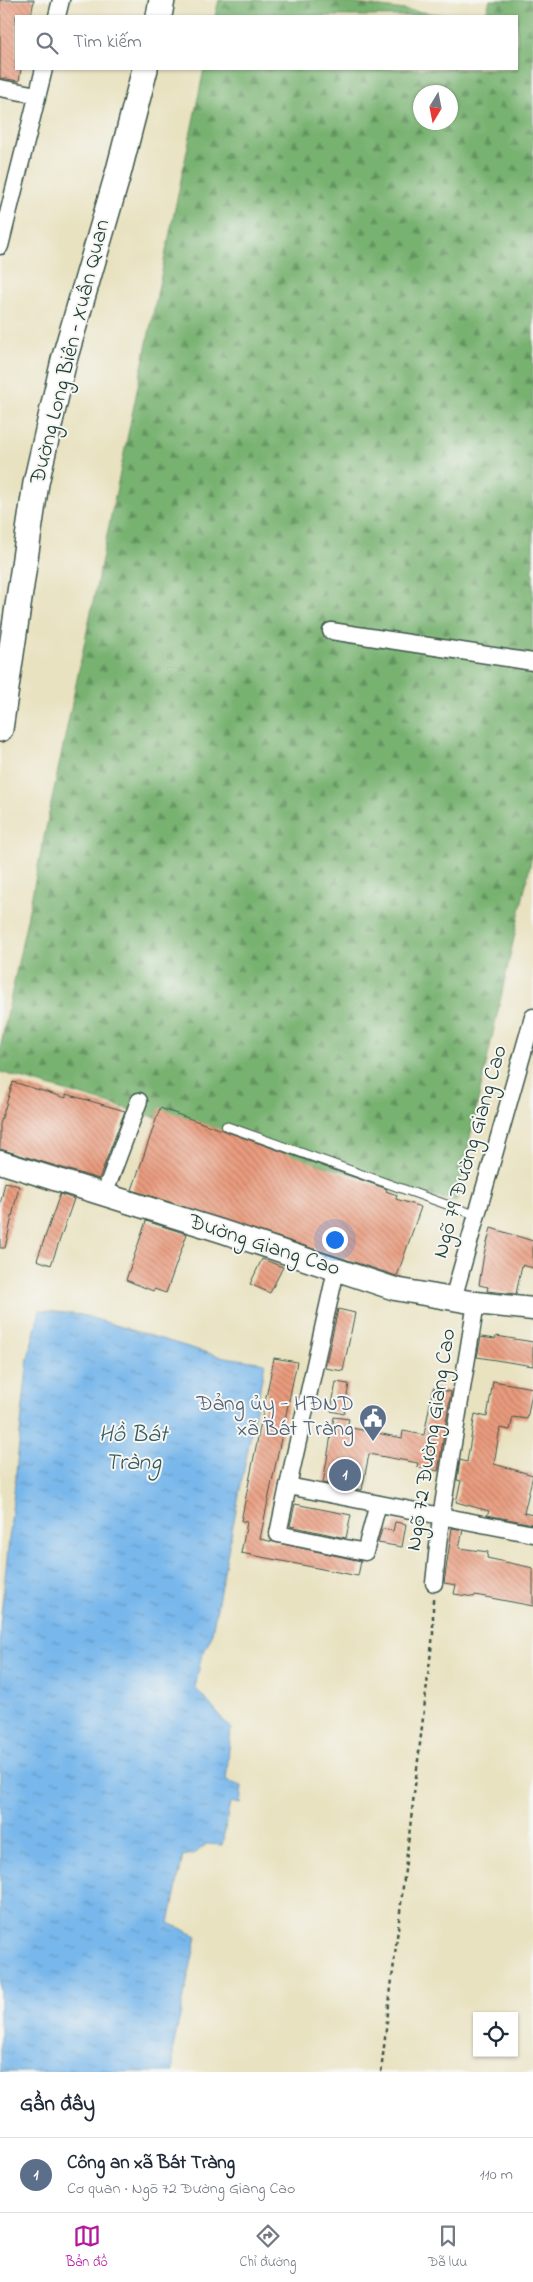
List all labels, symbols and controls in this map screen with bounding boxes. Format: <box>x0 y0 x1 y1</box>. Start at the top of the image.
search box <box>15 15 518 70</box>
icon: search <box>33 29 61 57</box>
text: Tìm kiếm <box>73 29 142 56</box>
north arrow <box>413 85 458 130</box>
street label: Đường Long Biên – Xuân Quan <box>22 216 120 489</box>
street label: Ngõ 79 Đường Giang Cao <box>425 1042 518 1263</box>
street label: Đường Giang Cao <box>183 1206 344 1287</box>
your location <box>322 1227 348 1253</box>
street label: Ngõ 72 Đường Giang Cao <box>399 1326 466 1554</box>
place label: Đảng ủy - HĐND xã Bát Tràng <box>196 1389 354 1447</box>
public building icon: Đảng ủy - HĐND xã Bát Tràng <box>358 1403 388 1442</box>
water label: Hồ Bát Tràng <box>99 1418 169 1481</box>
pin: 1 <box>329 1456 361 1494</box>
map controls <box>473 2012 518 2057</box>
button: locate <box>473 2012 518 2057</box>
text: Gần đây <box>20 2090 95 2120</box>
text: Công an xã Bát Tràng <box>67 2150 235 2177</box>
text: 1 <box>33 2163 39 2187</box>
text: 110 m <box>479 2163 513 2187</box>
text: Cơ quan · Ngõ 72 Đường Giang Cao <box>67 2177 295 2201</box>
tab: Bản đồ <box>66 2222 108 2273</box>
tab: Chỉ đường <box>240 2222 296 2273</box>
tab: Đã lưu <box>428 2222 467 2273</box>

